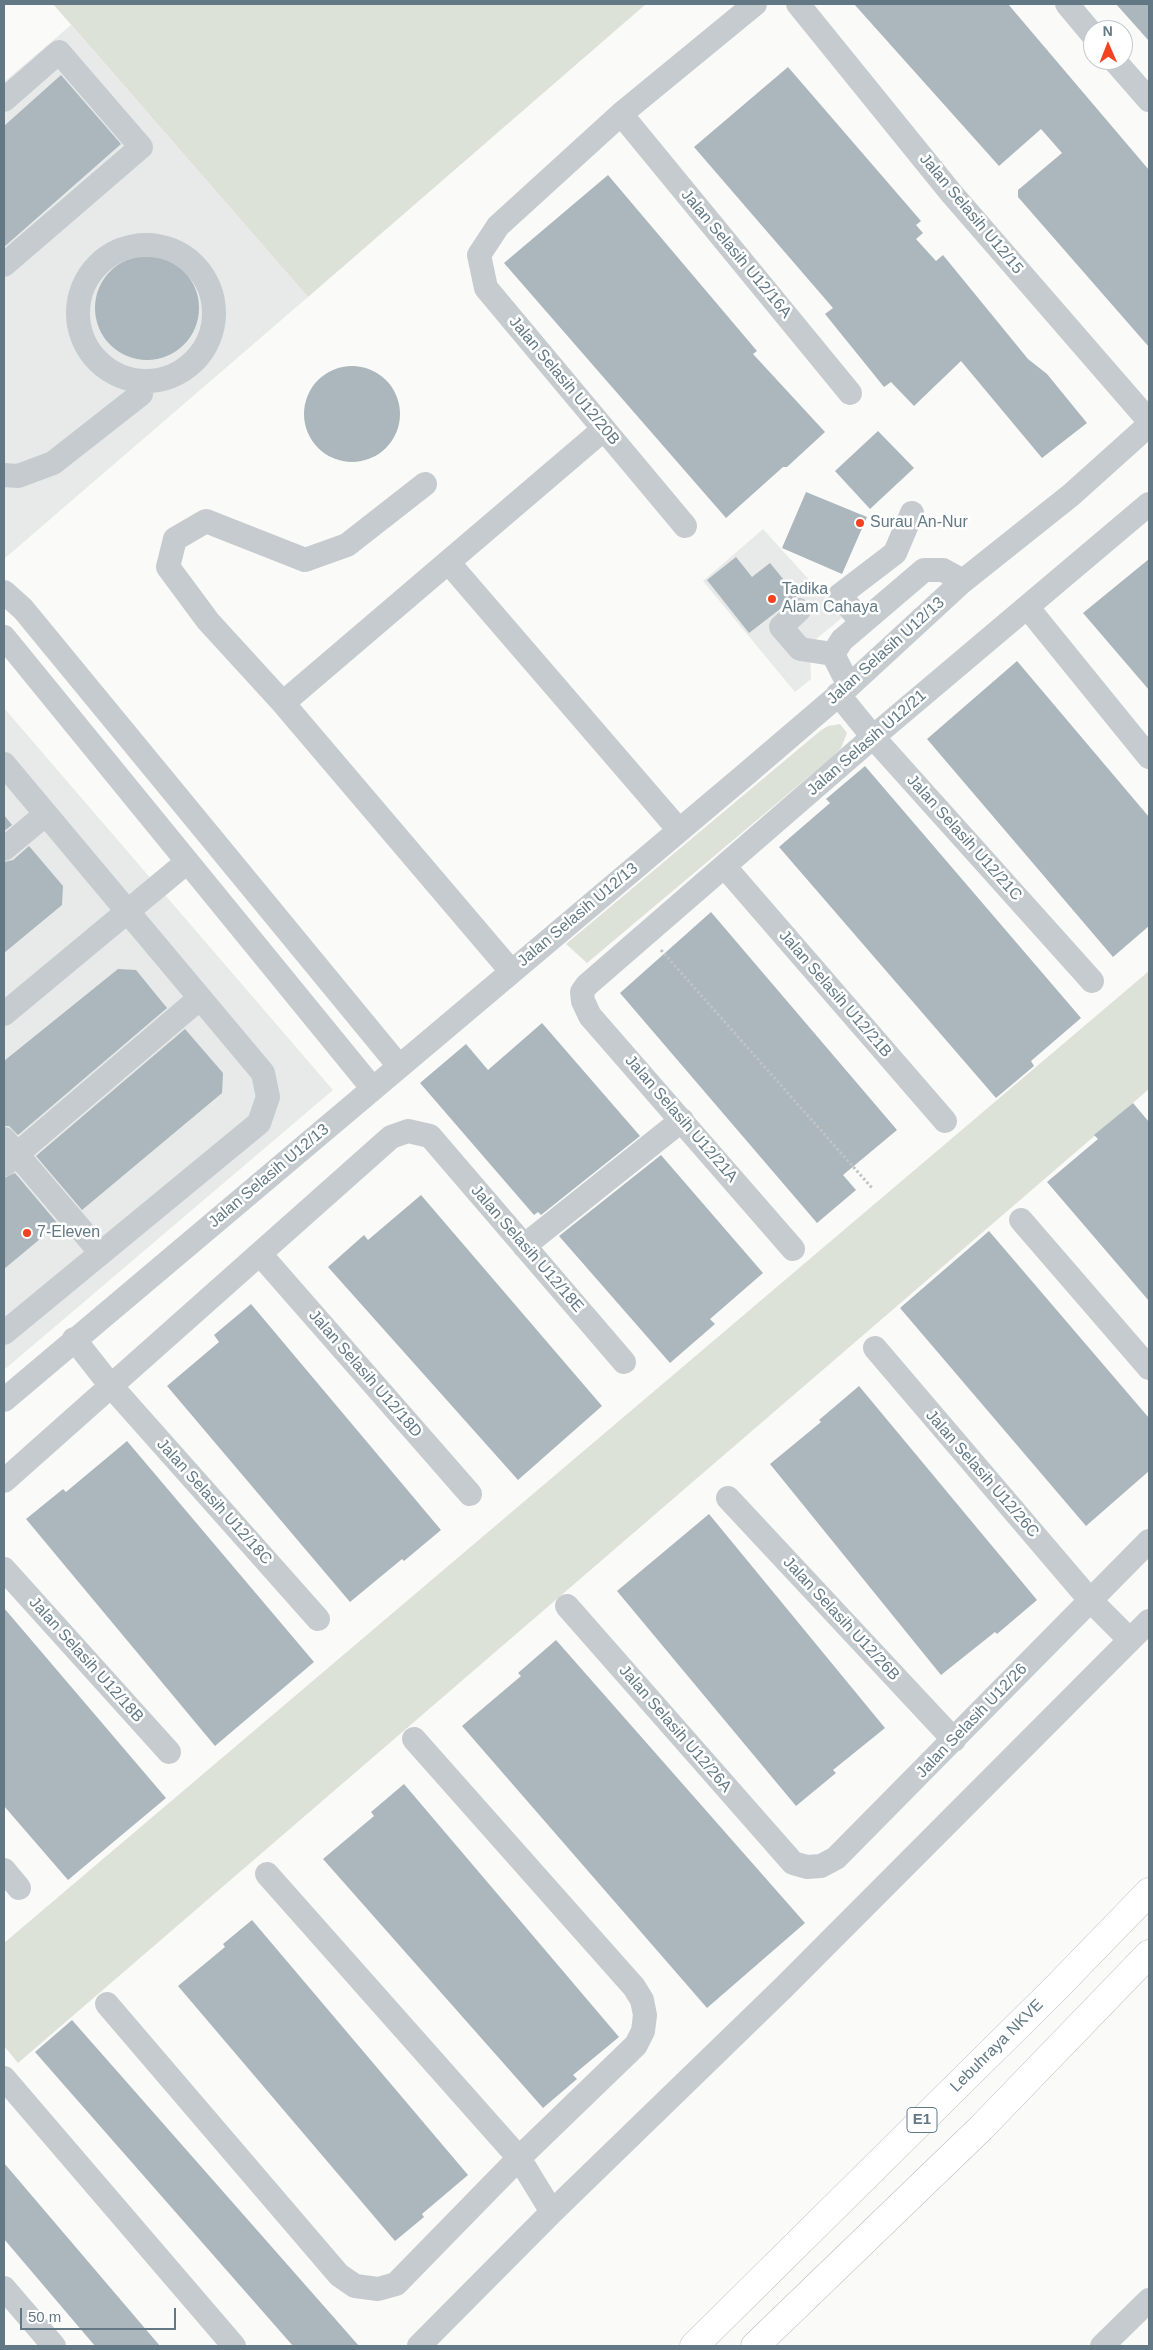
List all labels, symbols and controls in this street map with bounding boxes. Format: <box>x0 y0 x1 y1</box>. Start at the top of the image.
north arrow <box>1083 20 1133 70</box>
text: N <box>1103 23 1113 39</box>
street label: Jalan Selasih U12/15 <box>915 150 1027 278</box>
street label: Jalan Selasih U12/16A <box>677 186 795 322</box>
street label: Jalan Selasih U12/20B <box>505 313 623 449</box>
place label: Surau An-Nur <box>870 513 968 533</box>
marker: Surau An-Nur <box>854 517 866 529</box>
place label: Tadika Alam Cahaya <box>782 580 878 618</box>
marker: Tadika Alam Cahaya <box>766 593 778 605</box>
street label: Jalan Selasih U12/13 <box>823 593 949 709</box>
street label: Jalan Selasih U12/21 <box>804 686 930 800</box>
street label: Jalan Selasih U12/21C <box>902 771 1026 905</box>
street label: Jalan Selasih U12/13 <box>514 859 642 971</box>
street label: Jalan Selasih U12/21B <box>775 927 895 1061</box>
street label: Jalan Selasih U12/21A <box>621 1052 741 1186</box>
street label: Jalan Selasih U12/13 <box>205 1120 333 1232</box>
street label: Jalan Selasih U12/18E <box>467 1182 587 1316</box>
place label: 7-Eleven <box>37 1223 100 1243</box>
marker: 7-Eleven <box>21 1227 33 1239</box>
street label: Jalan Selasih U12/18D <box>304 1306 426 1442</box>
street label: Jalan Selasih U12/26C <box>921 1406 1043 1542</box>
street label: Jalan Selasih U12/18C <box>152 1435 276 1569</box>
street label: Jalan Selasih U12/26B <box>779 1553 903 1685</box>
street label: Jalan Selasih U12/18B <box>25 1593 147 1727</box>
street label: Jalan Selasih U12/26 <box>913 1660 1031 1782</box>
street label: Jalan Selasih U12/26A <box>615 1662 735 1796</box>
street label: Lebuhraya NKVE <box>947 1996 1047 2096</box>
road number: E1 <box>907 2108 937 2132</box>
scale bar <box>22 2298 179 2330</box>
text: 50 m <box>28 2308 61 2325</box>

